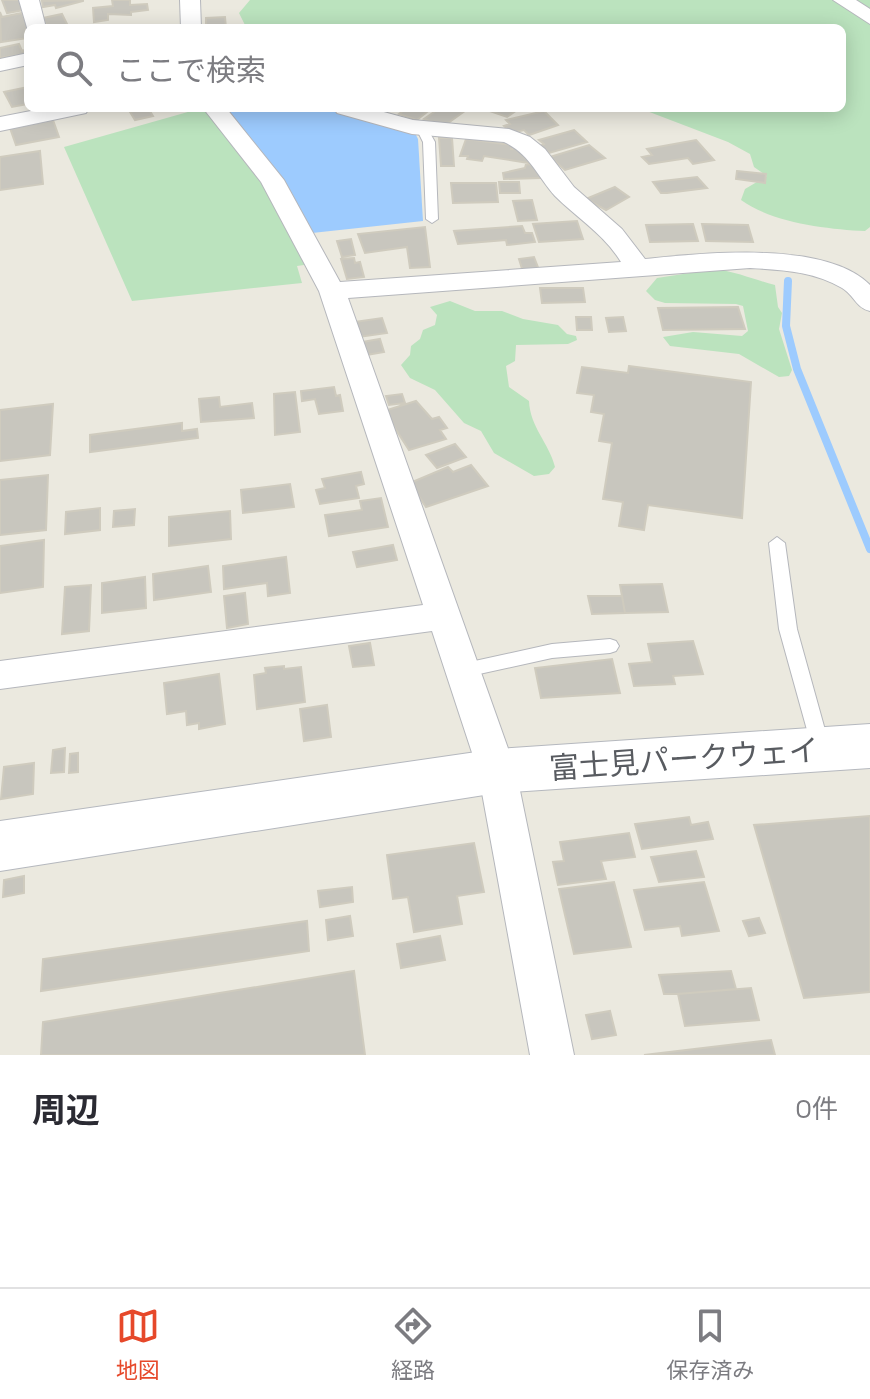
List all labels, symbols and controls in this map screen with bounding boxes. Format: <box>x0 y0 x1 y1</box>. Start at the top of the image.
search box <box>24 24 846 112</box>
icon: search <box>52 46 96 90</box>
text: ここで検索 <box>116 51 266 90</box>
street label: 富士見パークウェイ <box>548 730 820 788</box>
text: 周辺 <box>32 1089 100 1132</box>
text: 0件 <box>795 1092 838 1126</box>
tab: 地図 <box>116 1304 160 1384</box>
tab: 経路 <box>391 1304 435 1384</box>
tab: 保存済み <box>666 1304 754 1384</box>

